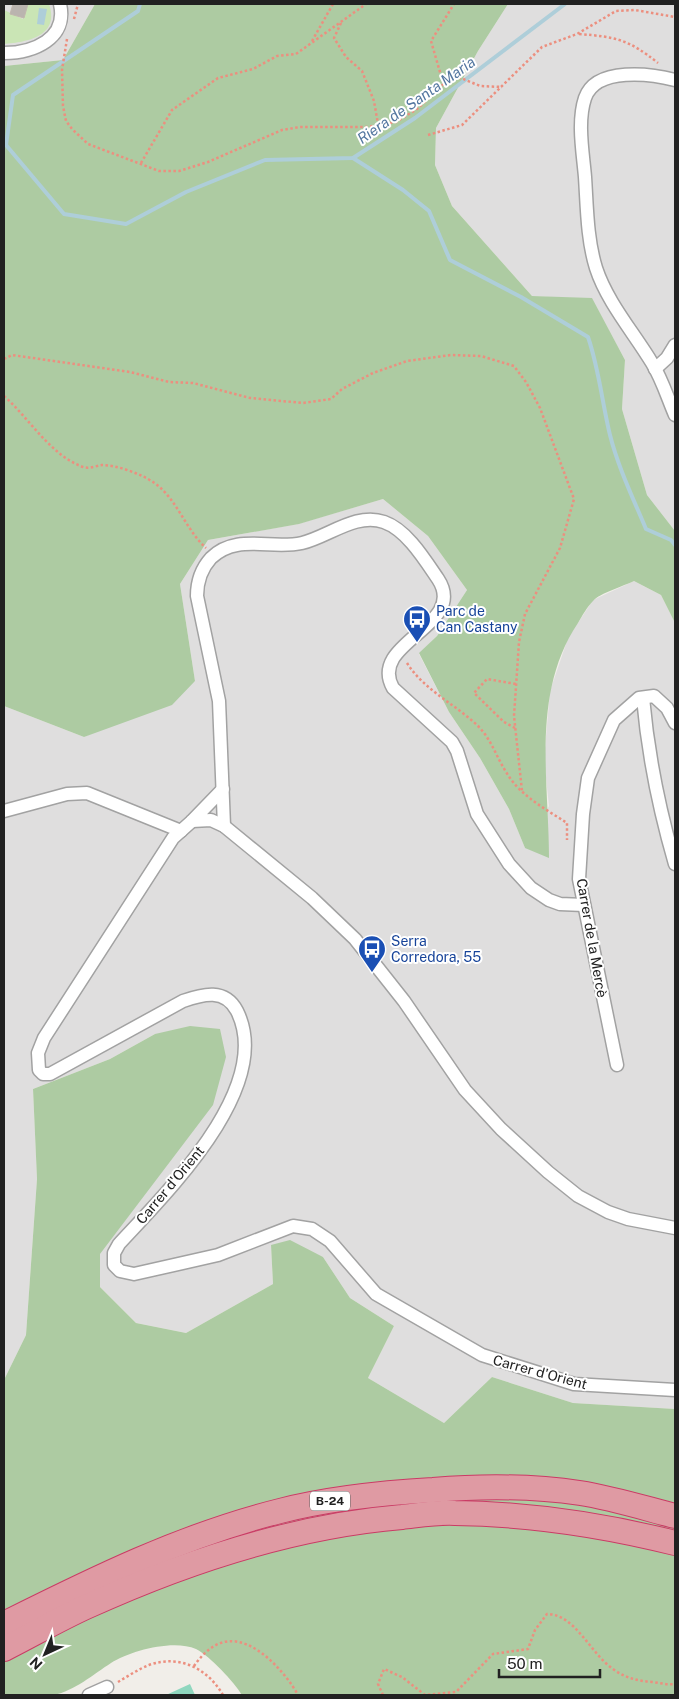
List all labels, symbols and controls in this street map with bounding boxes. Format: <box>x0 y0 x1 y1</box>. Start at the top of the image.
water label: Riera de Santa Maria <box>354 53 478 147</box>
place label: Parc de Can Castany <box>436 603 518 635</box>
bus stop icon: Parc de Can Castany <box>402 604 432 643</box>
street label: Carrer de la Mercè <box>574 877 610 999</box>
place label: Serra Corredora, 55 <box>391 933 481 965</box>
bus stop icon: Serra Corredora, 55 <box>357 934 387 973</box>
street label: Carrer d'Orient <box>133 1143 207 1227</box>
street label: Carrer d'Orient <box>491 1352 589 1392</box>
road number: B-24 <box>310 1492 350 1510</box>
north arrow <box>20 1629 70 1679</box>
scale bar <box>499 1646 600 1678</box>
text: N <box>26 1654 45 1673</box>
text: 50 m <box>507 1655 542 1672</box>

